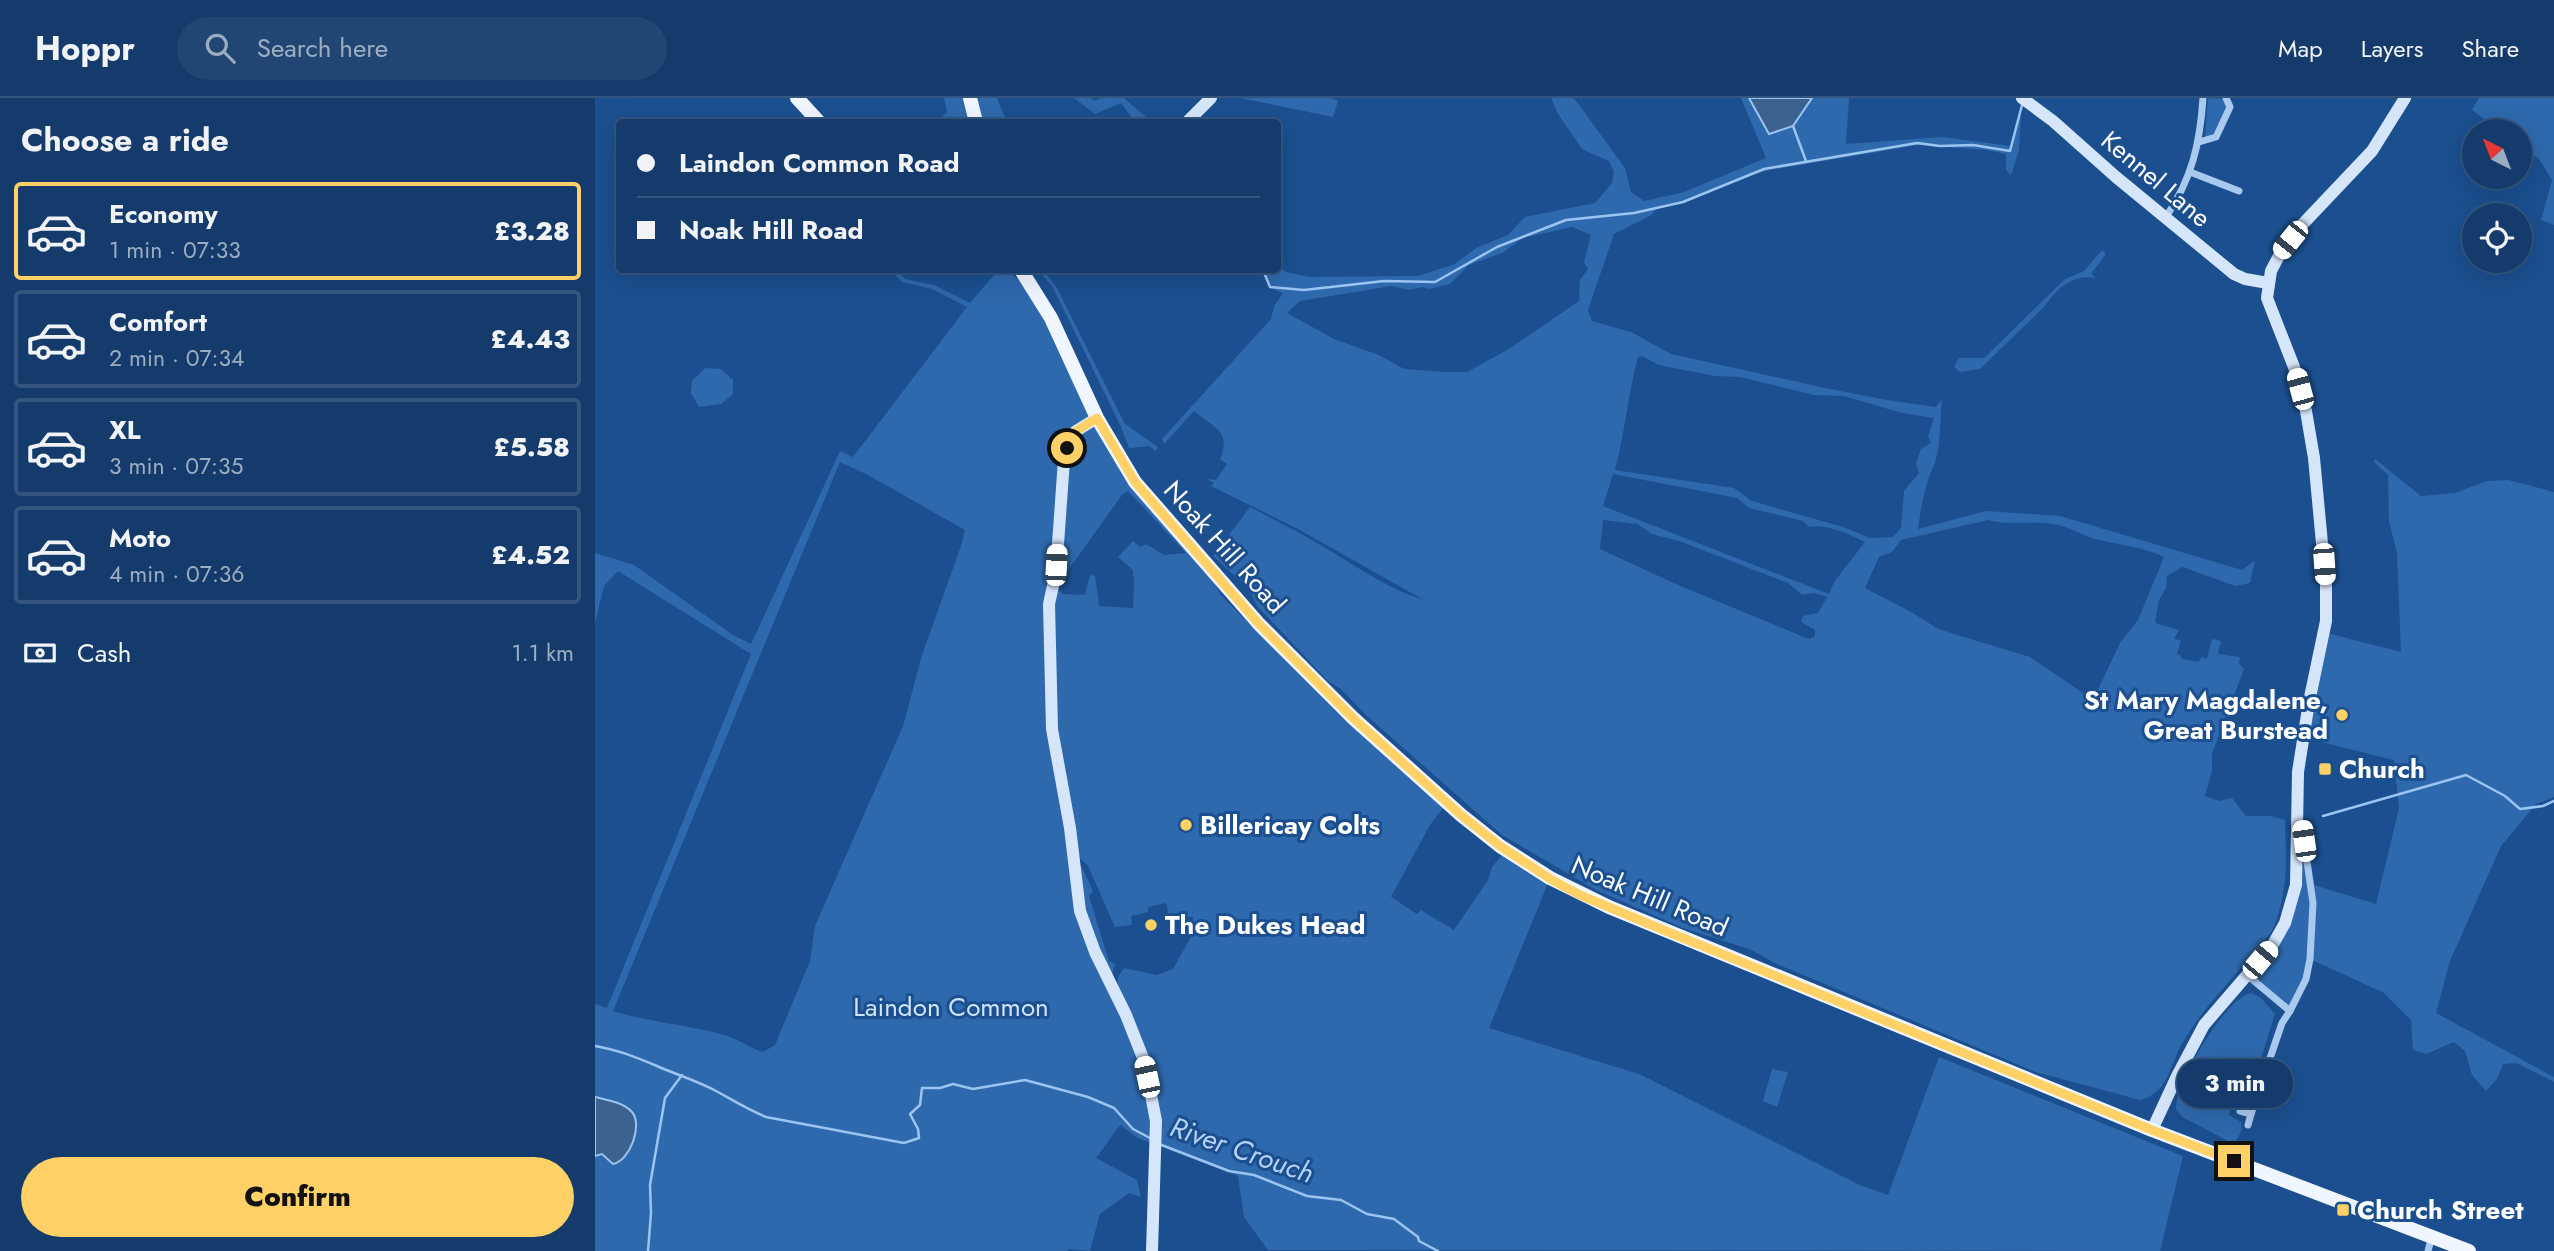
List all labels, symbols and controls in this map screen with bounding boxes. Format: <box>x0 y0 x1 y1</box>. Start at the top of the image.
search box <box>177 17 667 80</box>
text: Hoppr <box>35 25 135 72</box>
icon: search <box>201 29 239 67</box>
text: Search here <box>257 29 388 67</box>
text: Map <box>2278 31 2323 66</box>
text: Layers <box>2361 31 2423 66</box>
text: Share <box>2461 31 2519 66</box>
text: Choose a ride <box>21 117 229 163</box>
north arrow <box>2462 119 2532 189</box>
map controls <box>2462 119 2532 273</box>
street label: Kennel Lane <box>2093 122 2219 236</box>
text: Laindon Common Road <box>679 144 960 182</box>
text: Economy <box>109 195 218 233</box>
icon: car <box>25 200 88 263</box>
button: locate <box>2462 203 2532 273</box>
text: Noak Hill Road <box>679 211 863 249</box>
text: £3.28 <box>494 212 570 250</box>
car <box>2269 217 2312 263</box>
text: 1 min · 07:33 <box>109 233 241 267</box>
text: Comfort <box>109 303 207 341</box>
icon: car <box>25 308 88 371</box>
text: £4.43 <box>491 320 570 358</box>
text: 2 min · 07:34 <box>109 341 244 375</box>
car <box>2285 366 2316 412</box>
text: XL <box>109 411 141 449</box>
icon: car <box>25 416 88 479</box>
text: £5.58 <box>494 428 570 466</box>
route start <box>1051 432 1083 464</box>
text: 3 min · 07:35 <box>109 449 243 483</box>
street label: Noak Hill Road <box>1155 472 1295 622</box>
text: Moto <box>109 519 171 557</box>
icon: car <box>25 524 88 587</box>
text: £4.52 <box>491 536 570 574</box>
car <box>2313 542 2336 586</box>
car <box>1045 543 1068 587</box>
text: 4 min · 07:36 <box>109 557 245 591</box>
icon: cash <box>21 634 59 672</box>
text: Cash <box>77 634 131 672</box>
text: 1.1 km <box>511 636 574 670</box>
place label: St Mary Magdalene, Great Burstead <box>2084 681 2328 749</box>
marker: St Mary Magdalene, Great Burstead <box>2334 707 2350 723</box>
place label: Church <box>2339 750 2425 788</box>
marker: Church <box>2317 761 2333 777</box>
place label: Billericay Colts <box>1200 806 1380 844</box>
marker: Billericay Colts <box>1178 817 1194 833</box>
car <box>2291 819 2318 863</box>
street label: Noak Hill Road <box>1566 846 1734 946</box>
place label: The Dukes Head <box>1165 906 1366 944</box>
marker: The Dukes Head <box>1143 917 1159 933</box>
car <box>2239 937 2282 983</box>
park label: Laindon Common <box>853 988 1049 1026</box>
car <box>1133 1054 1162 1100</box>
callout: 3 min <box>2176 1060 2292 1108</box>
text: 3 min <box>2205 1066 2265 1100</box>
water label: River Crouch <box>1165 1106 1319 1194</box>
route end <box>2218 1145 2250 1177</box>
button: Confirm <box>21 1157 574 1237</box>
place label: Church Street <box>2357 1191 2524 1229</box>
marker: Church Street <box>2335 1202 2351 1218</box>

